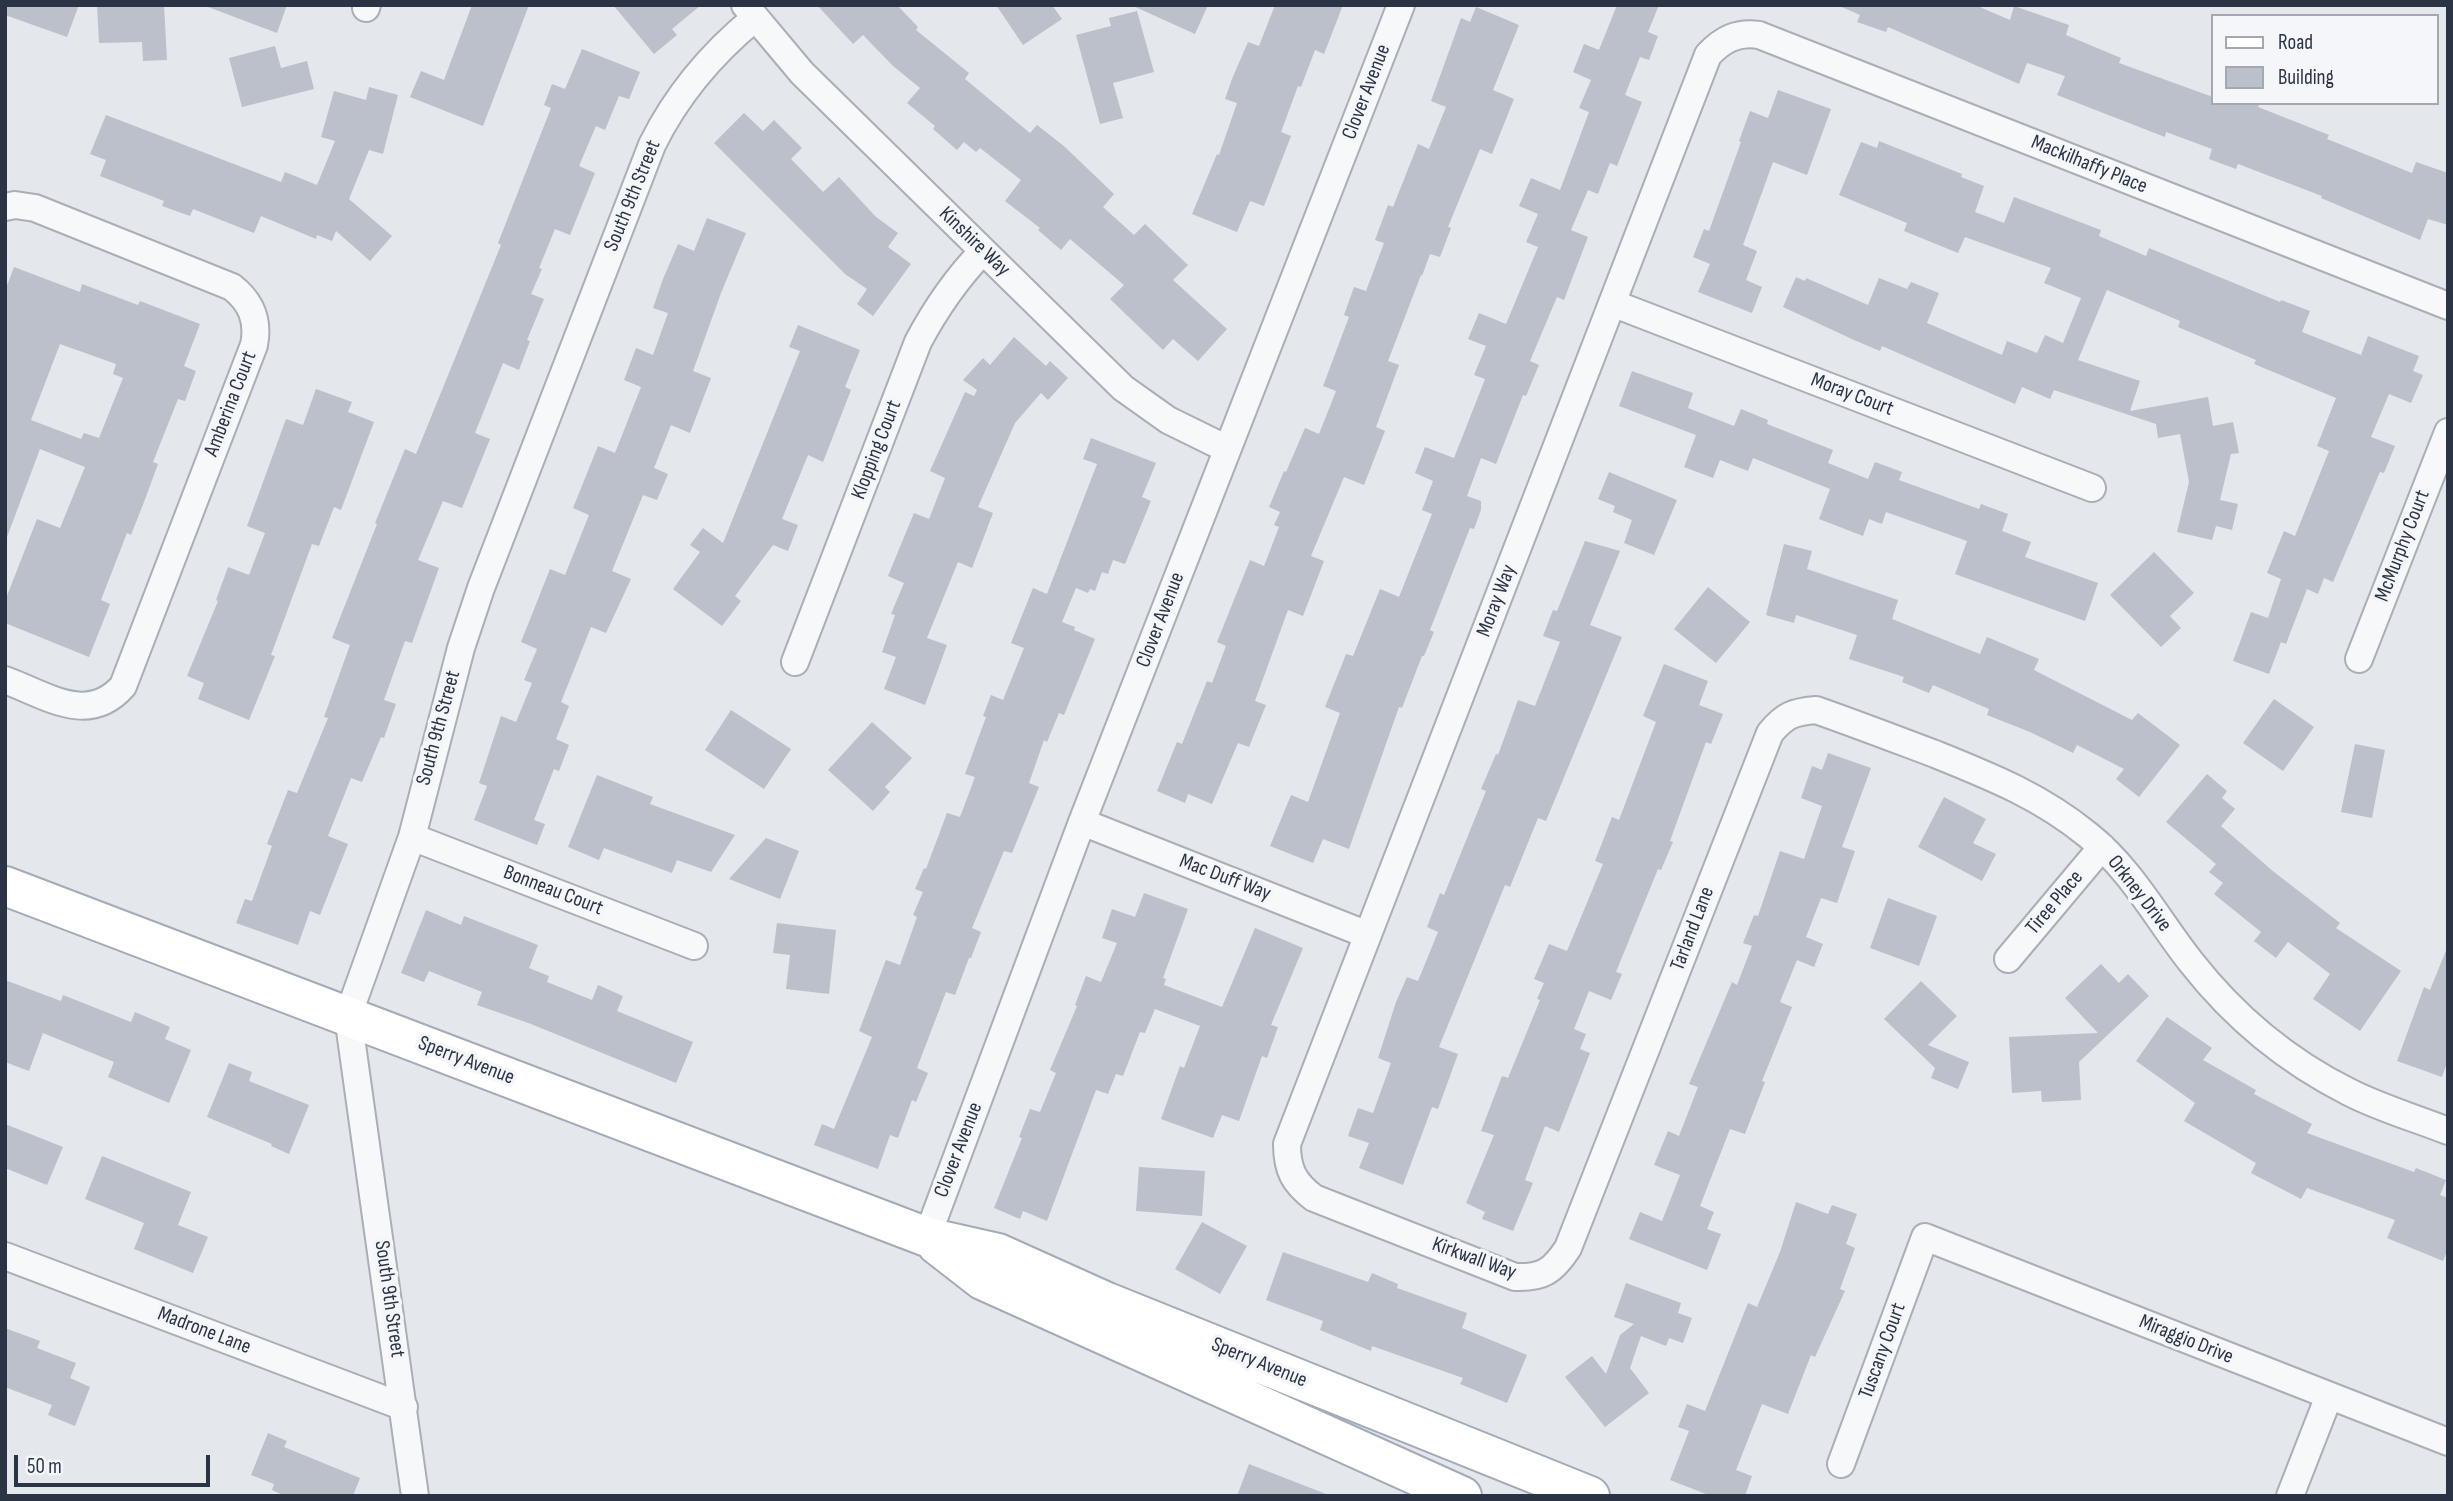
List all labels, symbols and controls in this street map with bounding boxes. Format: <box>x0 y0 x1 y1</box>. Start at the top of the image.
legend <box>2212 14 2439 105</box>
text: Road <box>2278 30 2313 55</box>
street label: Clover Avenue <box>1337 41 1397 143</box>
text: Building <box>2278 65 2334 90</box>
street label: Mackilhaffy Place <box>2027 130 2151 200</box>
street label: South 9th Street <box>599 137 667 255</box>
street label: Kinshire Way <box>933 202 1015 282</box>
street label: Amberina Court <box>199 348 263 460</box>
street label: Moray Court <box>1807 368 1897 422</box>
street label: Klopping Court <box>847 397 907 503</box>
street label: McMurphy Court <box>2370 487 2436 605</box>
street label: Moray Way <box>1472 561 1522 641</box>
street label: Clover Avenue <box>1131 569 1191 671</box>
street label: South 9th Street <box>412 668 466 788</box>
street label: Mac Duff Way <box>1176 849 1274 907</box>
street label: Orkney Drive <box>2101 851 2177 937</box>
street label: Bonneau Court <box>500 860 606 922</box>
street label: Tiree Place <box>2021 866 2089 940</box>
street label: Tarland Lane <box>1666 884 1720 974</box>
street label: Sperry Avenue <box>414 1031 518 1091</box>
street label: Clover Avenue <box>929 1099 989 1201</box>
street label: Kirkwall Way <box>1429 1232 1519 1286</box>
street label: South 9th Street <box>368 1239 410 1359</box>
street label: Tuscany Court <box>1854 1300 1912 1402</box>
street label: Madrone Lane <box>154 1302 254 1360</box>
street label: Miraggio Drive <box>2135 1310 2237 1370</box>
street label: Sperry Avenue <box>1207 1332 1311 1394</box>
scale bar <box>18 1442 214 1486</box>
text: 50 m <box>27 1454 62 1479</box>

